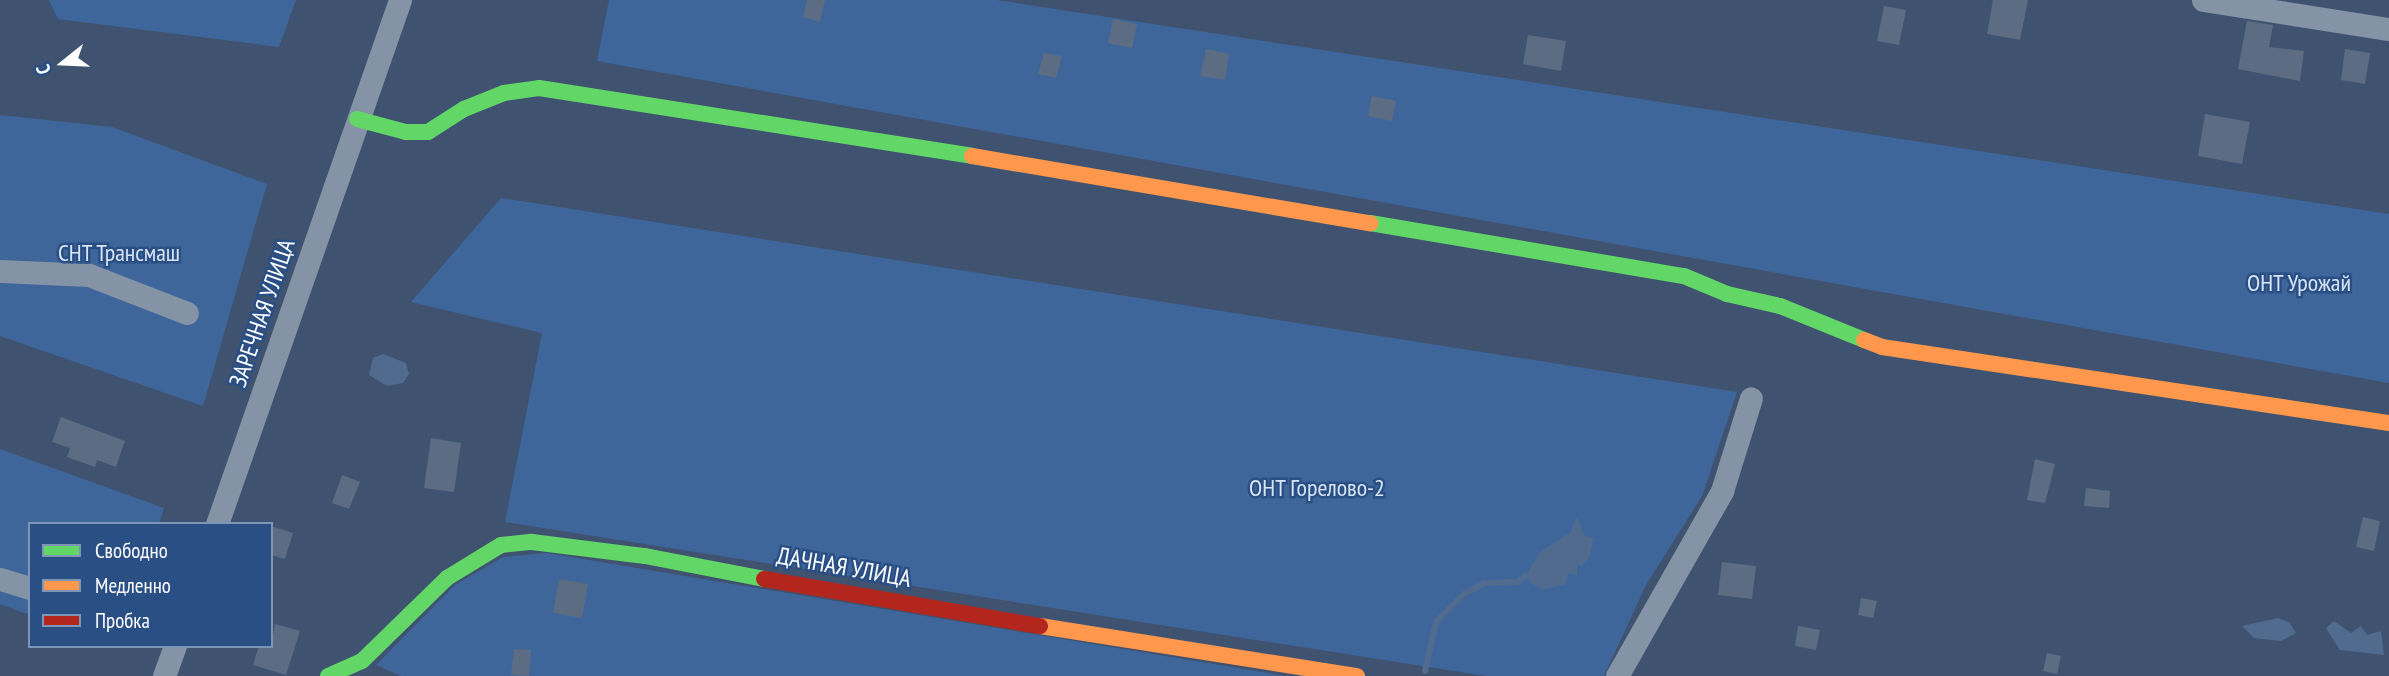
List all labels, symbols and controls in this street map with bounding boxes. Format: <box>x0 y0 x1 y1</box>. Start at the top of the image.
north arrow <box>28 28 98 98</box>
text: С <box>30 62 56 77</box>
street label: ЗАРЕЧНАЯ УЛИЦА <box>223 235 301 391</box>
park label: СНТ Трансмаш <box>57 239 181 267</box>
park label: ОНТ Урожай <box>2246 269 2352 297</box>
park label: ОНТ Горелово-2 <box>1249 474 1385 502</box>
legend <box>28 522 273 648</box>
text: Свободно <box>95 537 168 564</box>
street label: ДАЧНАЯ УЛИЦА <box>774 541 914 593</box>
text: Медленно <box>95 572 171 599</box>
text: Пробка <box>95 607 150 634</box>

